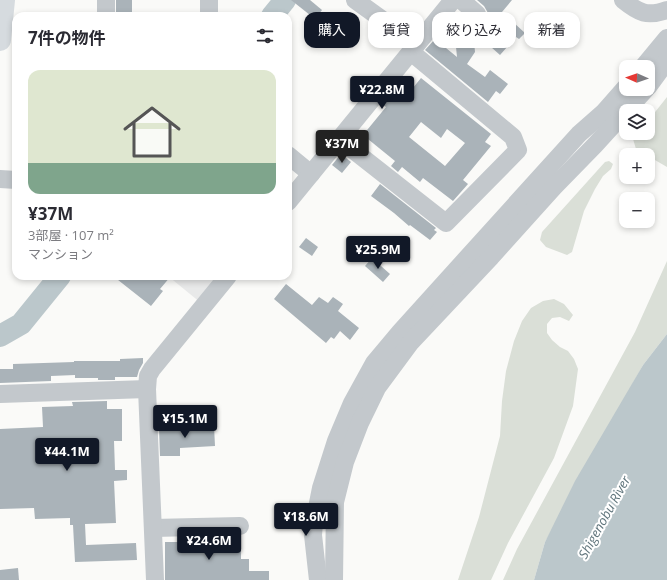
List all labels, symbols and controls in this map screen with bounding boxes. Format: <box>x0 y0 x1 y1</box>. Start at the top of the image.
chip: 購入 <box>304 12 360 48</box>
chip: 賃貸 <box>368 12 424 48</box>
chip: 絞り込み <box>432 12 516 48</box>
chip: 新着 <box>524 12 580 48</box>
icon: filters <box>254 25 276 47</box>
text: 7件の物件 <box>28 26 106 49</box>
north arrow <box>619 60 655 96</box>
map controls <box>619 60 655 228</box>
pin: ¥22.8M <box>349 76 415 110</box>
text: ¥22.8M <box>359 80 405 98</box>
icon: home <box>116 96 188 168</box>
button: layers <box>619 104 655 140</box>
pin: ¥37M <box>318 130 366 164</box>
text: ¥37M <box>325 134 359 152</box>
button: + <box>619 148 655 184</box>
button: − <box>619 192 655 228</box>
text: ¥37M <box>28 202 73 225</box>
text: 3部屋 · 107 m² <box>28 226 114 244</box>
pin: ¥25.9M <box>345 236 411 270</box>
text: ¥25.9M <box>355 240 401 258</box>
text: マンション <box>28 245 93 263</box>
pin: ¥15.1M <box>152 405 218 439</box>
text: ¥15.1M <box>162 409 208 427</box>
pin: ¥44.1M <box>34 438 100 472</box>
text: ¥44.1M <box>44 442 90 460</box>
water label: Shigenobu River <box>574 472 635 562</box>
pin: ¥18.6M <box>273 503 339 537</box>
text: ¥18.6M <box>283 507 329 525</box>
pin: ¥24.6M <box>176 527 242 561</box>
text: ¥24.6M <box>186 531 232 549</box>

